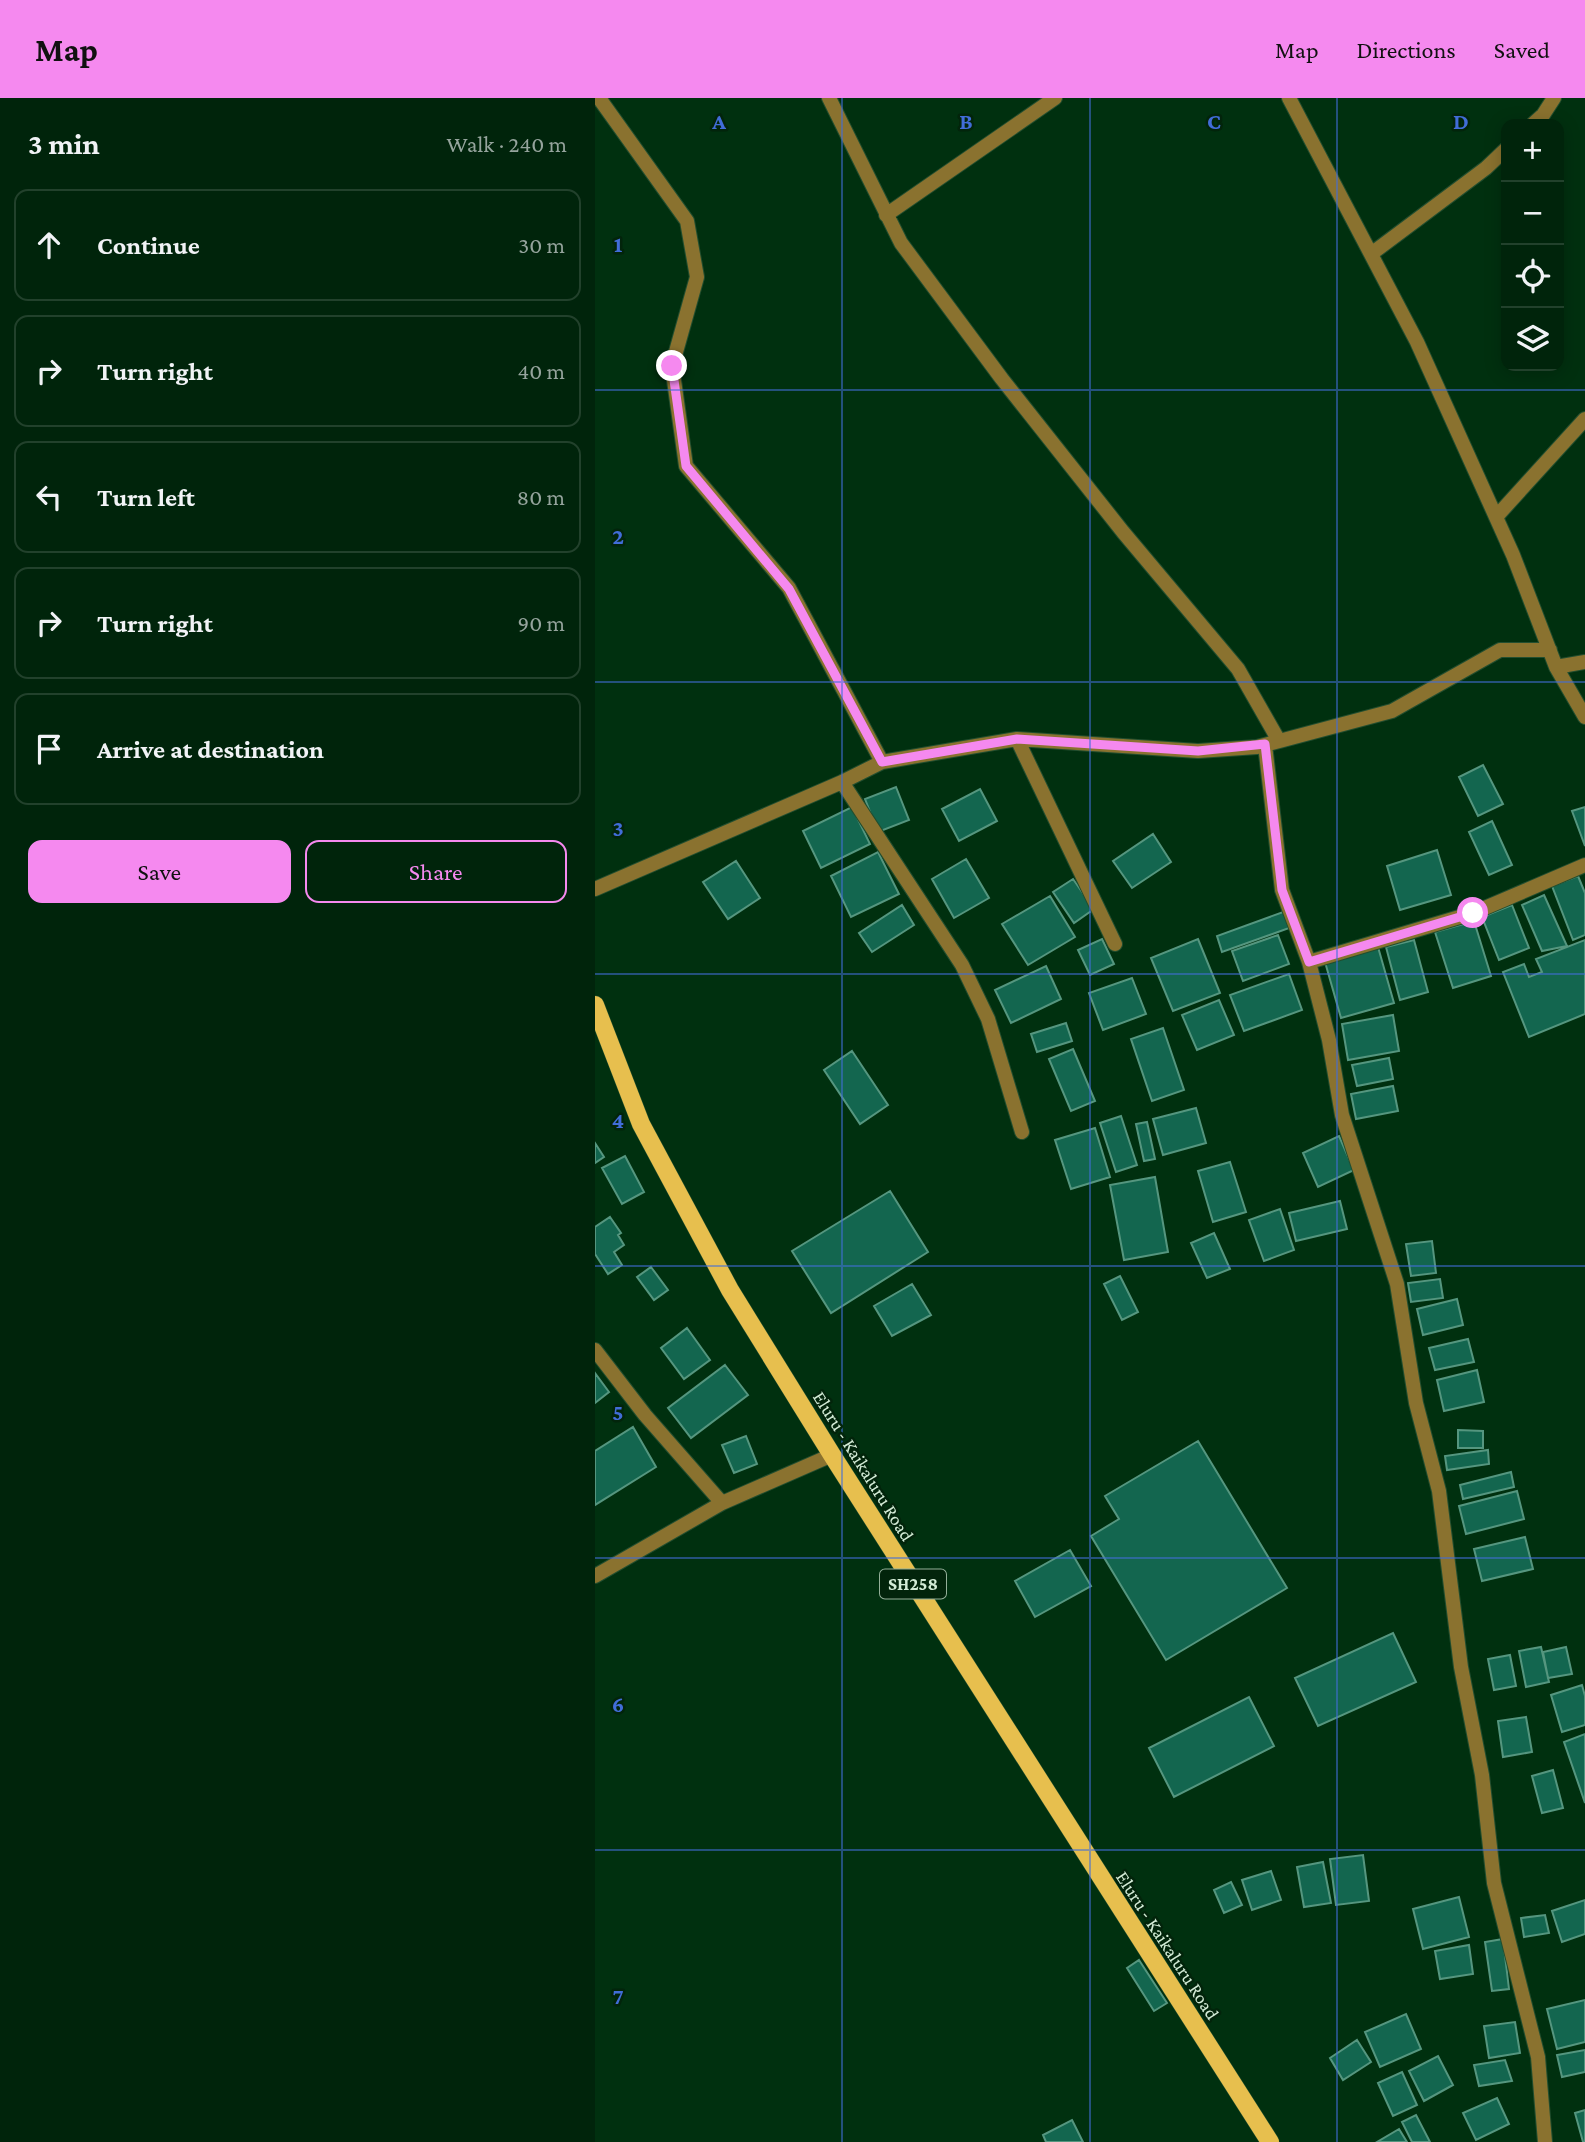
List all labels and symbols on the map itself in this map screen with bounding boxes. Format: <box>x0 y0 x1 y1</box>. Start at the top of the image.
text: A <box>711 108 726 134</box>
text: B <box>959 108 973 134</box>
text: C <box>1207 108 1221 134</box>
text: D <box>1453 108 1469 134</box>
text: 1 <box>614 231 623 257</box>
route end <box>656 350 687 381</box>
text: 2 <box>612 523 624 549</box>
text: 3 <box>612 815 624 841</box>
route start <box>1457 897 1488 928</box>
text: 4 <box>612 1107 624 1133</box>
street label: Eluru - Kaikaluru Road <box>809 1388 918 1545</box>
text: 5 <box>612 1399 624 1425</box>
road number: SH258 <box>880 1569 946 1598</box>
text: 6 <box>612 1691 624 1717</box>
street label: Eluru - Kaikaluru Road <box>1112 1867 1223 2023</box>
text: 7 <box>612 1983 624 2009</box>

